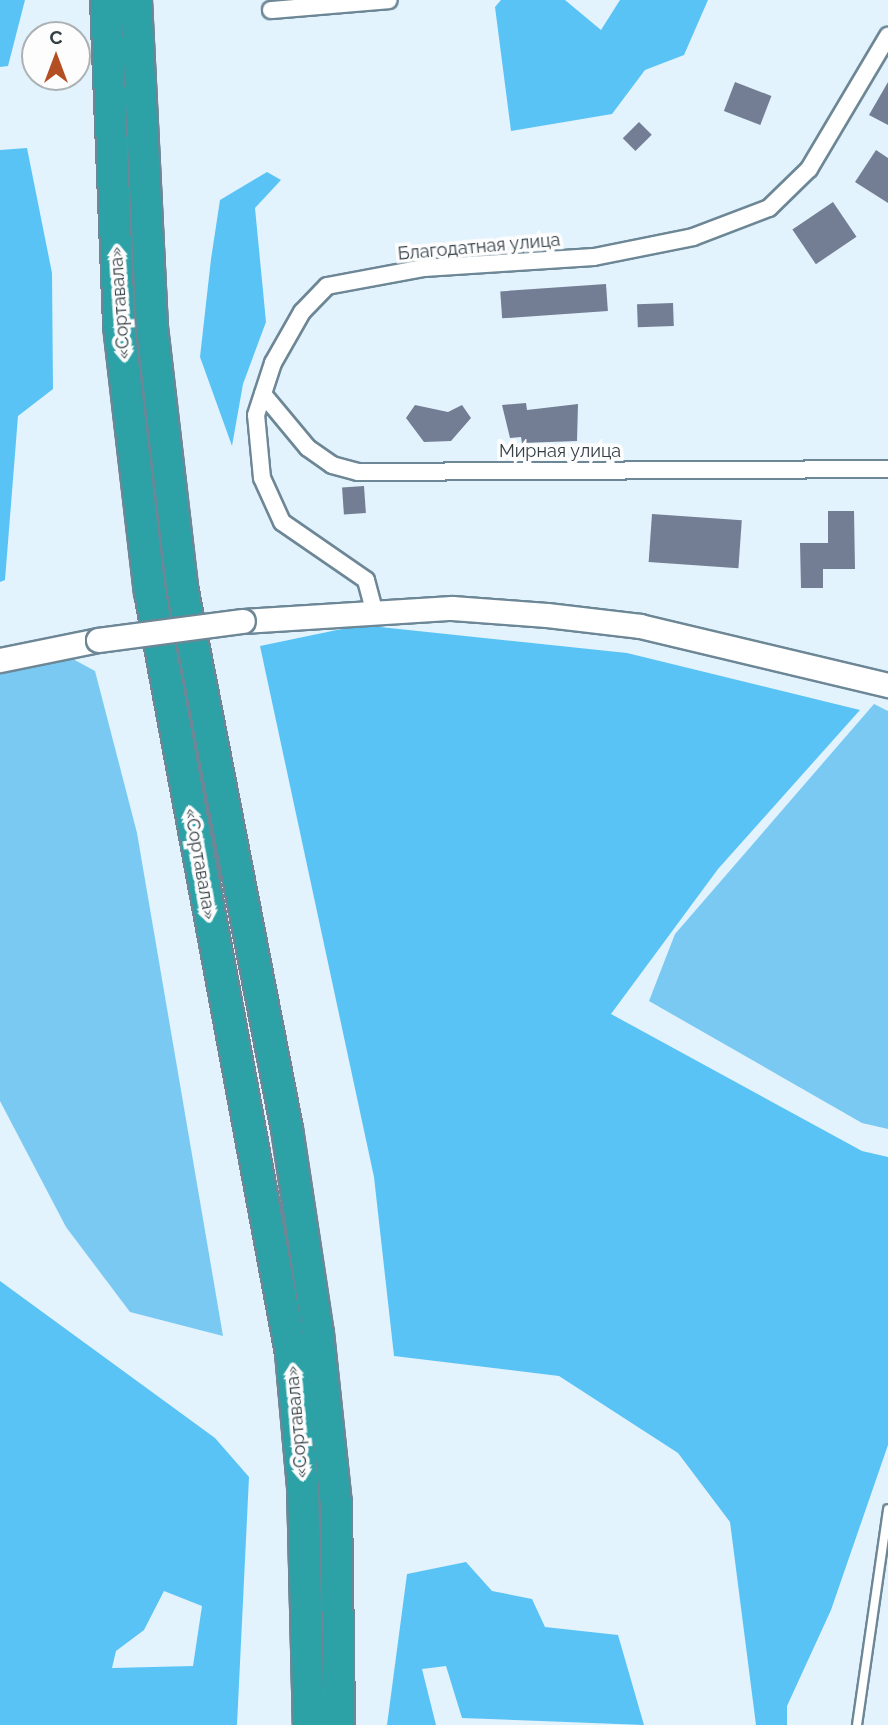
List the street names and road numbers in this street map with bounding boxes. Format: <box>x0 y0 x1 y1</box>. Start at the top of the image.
street label: Благодатная улица <box>397 229 561 265</box>
street label: «Сортавала» <box>105 246 135 360</box>
street label: Мирная улица <box>499 440 621 462</box>
street label: «Сортавала» <box>180 807 220 921</box>
street label: «Сортавала» <box>281 1365 313 1479</box>

